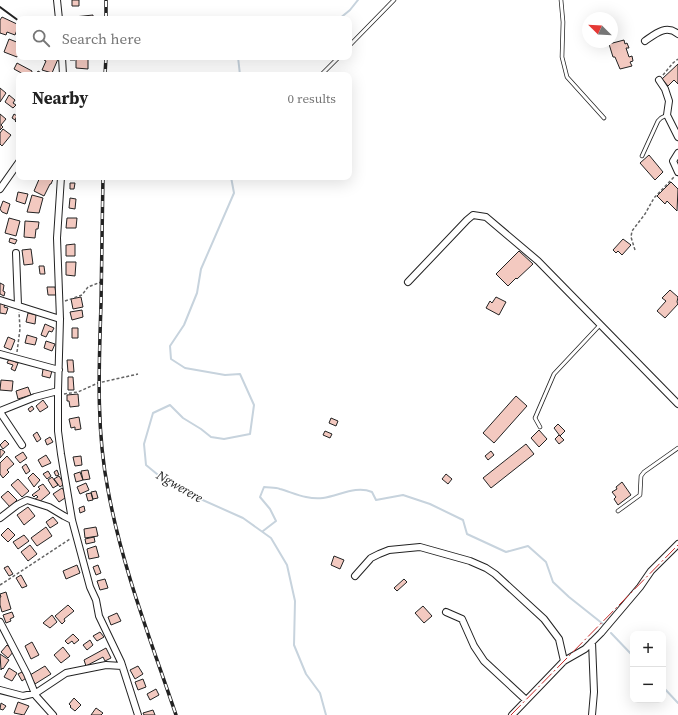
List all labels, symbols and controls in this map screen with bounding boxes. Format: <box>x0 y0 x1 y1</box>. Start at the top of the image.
north arrow <box>582 12 618 48</box>
search box <box>16 16 352 60</box>
icon: search <box>30 27 52 49</box>
text: Search here <box>62 28 141 49</box>
text: Nearby <box>32 86 88 110</box>
text: 0 results <box>288 90 336 107</box>
water label: Ngwerere <box>153 466 207 507</box>
map controls <box>630 631 666 703</box>
button: + <box>630 631 666 667</box>
button: − <box>630 667 666 703</box>

